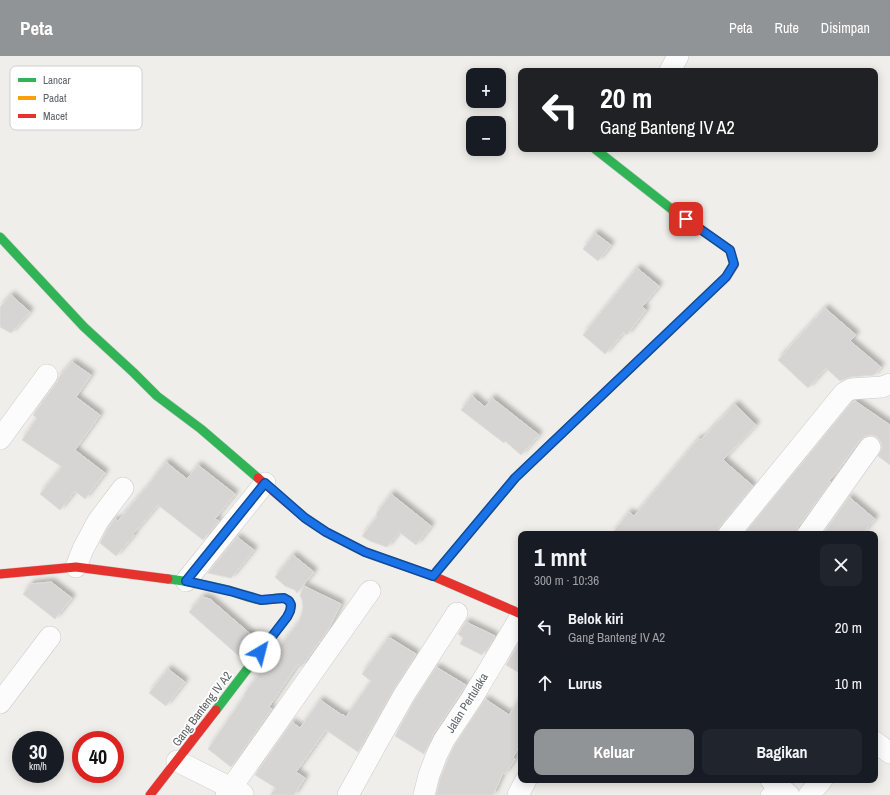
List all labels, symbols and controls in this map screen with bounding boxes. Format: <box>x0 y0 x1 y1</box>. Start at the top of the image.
text: Peta <box>20 15 53 41</box>
text: Peta <box>729 19 753 37</box>
text: Rute <box>775 19 799 37</box>
text: Disimpan <box>821 19 870 37</box>
legend <box>10 66 142 130</box>
map controls <box>466 68 506 156</box>
button: + <box>466 68 506 108</box>
text: Lancar <box>43 73 71 87</box>
text: 20 m <box>600 79 652 117</box>
icon: left <box>534 84 586 136</box>
text: Padat <box>43 91 67 105</box>
text: Macet <box>43 109 68 123</box>
text: Gang Banteng IV A2 <box>600 115 735 140</box>
button: − <box>466 116 506 156</box>
pin <box>669 202 703 236</box>
icon: arrive <box>675 208 697 230</box>
text: 1 mnt <box>534 541 587 573</box>
button: close <box>820 544 862 586</box>
text: 300 m · 10:36 <box>534 572 599 589</box>
text: Belok kiri <box>568 608 623 629</box>
icon: left <box>534 616 556 638</box>
text: 20 m <box>835 617 862 638</box>
text: Gang Banteng IV A2 <box>568 629 665 646</box>
position arrow <box>239 631 281 673</box>
street label: Gang Banteng IV A2 <box>169 668 235 750</box>
street label: Jalan Pertulaka <box>442 670 492 736</box>
icon: ahead <box>534 672 556 694</box>
text: Lurus <box>568 673 602 694</box>
text: 10 m <box>835 673 862 694</box>
button: Keluar <box>534 729 694 775</box>
button: Bagikan <box>702 729 862 775</box>
speed limit sign: 40 <box>72 731 124 783</box>
text: 30 <box>29 738 47 765</box>
text: km/h <box>29 760 47 773</box>

